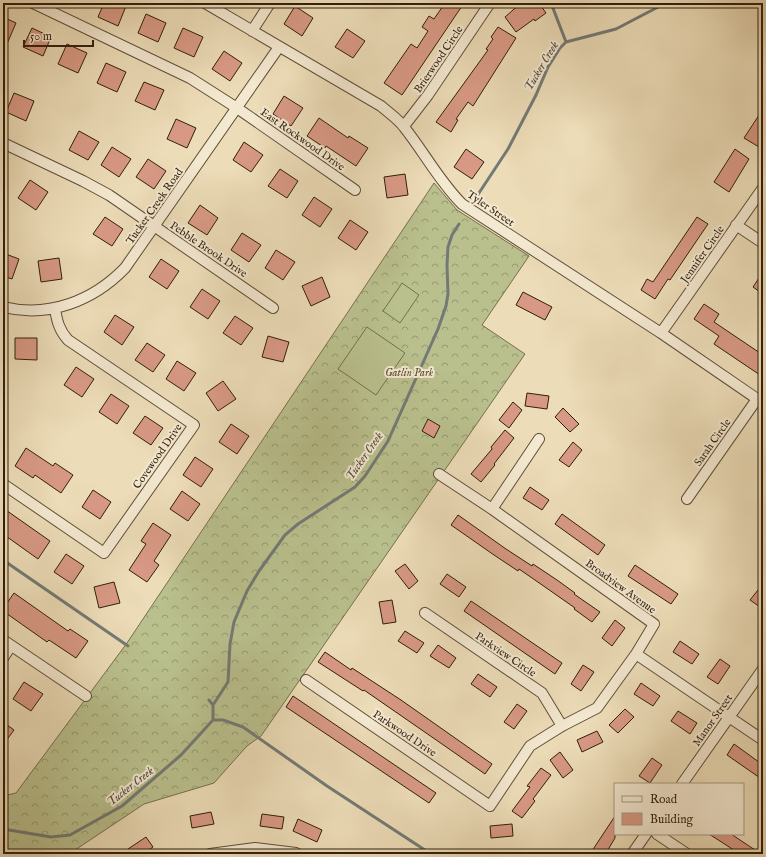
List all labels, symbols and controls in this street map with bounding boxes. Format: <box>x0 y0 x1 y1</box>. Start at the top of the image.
scale bar <box>24 22 93 48</box>
street label: Brierwood Circle <box>411 23 466 96</box>
text: 50 m <box>30 29 52 44</box>
water label: Tucker Creek <box>521 39 562 94</box>
street label: East Rockwood Drive <box>257 105 347 174</box>
street label: Tucker Creek Road <box>123 166 186 247</box>
street label: Tyler Street <box>464 188 517 230</box>
street label: Pebble Brook Drive <box>167 219 250 281</box>
street label: Jennifer Circle <box>677 223 728 288</box>
park label: Gatlin Park <box>385 366 434 380</box>
street label: Sarah Circle <box>691 416 734 469</box>
street label: Covewood Drive <box>130 421 185 492</box>
water label: Tucker Creek <box>342 429 387 483</box>
street label: Broadview Avenue <box>582 556 658 617</box>
street label: Parkview Circle <box>472 629 539 680</box>
street label: Manor Street <box>690 692 736 749</box>
street label: Parkwood Drive <box>370 707 439 760</box>
water label: Tucker Creek <box>104 763 157 809</box>
legend <box>614 783 744 835</box>
text: Road <box>650 792 678 807</box>
text: Building <box>650 812 694 827</box>

